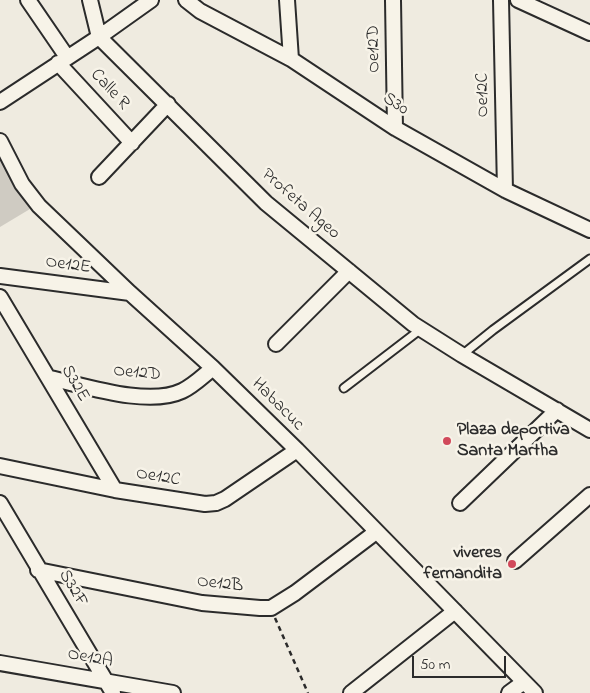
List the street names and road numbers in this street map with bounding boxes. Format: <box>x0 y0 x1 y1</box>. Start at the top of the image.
street label: Oe12D <box>364 25 386 73</box>
street label: Calle R <box>85 65 133 115</box>
street label: Oe12C <box>473 73 495 117</box>
street label: S30 <box>378 89 412 121</box>
street label: Profeta Ageo <box>256 165 344 245</box>
street label: Oe12E <box>44 252 92 280</box>
street label: Oe12D <box>112 361 162 387</box>
street label: S32E <box>55 362 93 406</box>
street label: Habacuc <box>246 374 308 436</box>
street label: Oe12C <box>134 464 182 492</box>
street label: S32F <box>53 566 91 612</box>
street label: Oe12B <box>196 572 244 598</box>
street label: Oe12A <box>66 644 114 674</box>

